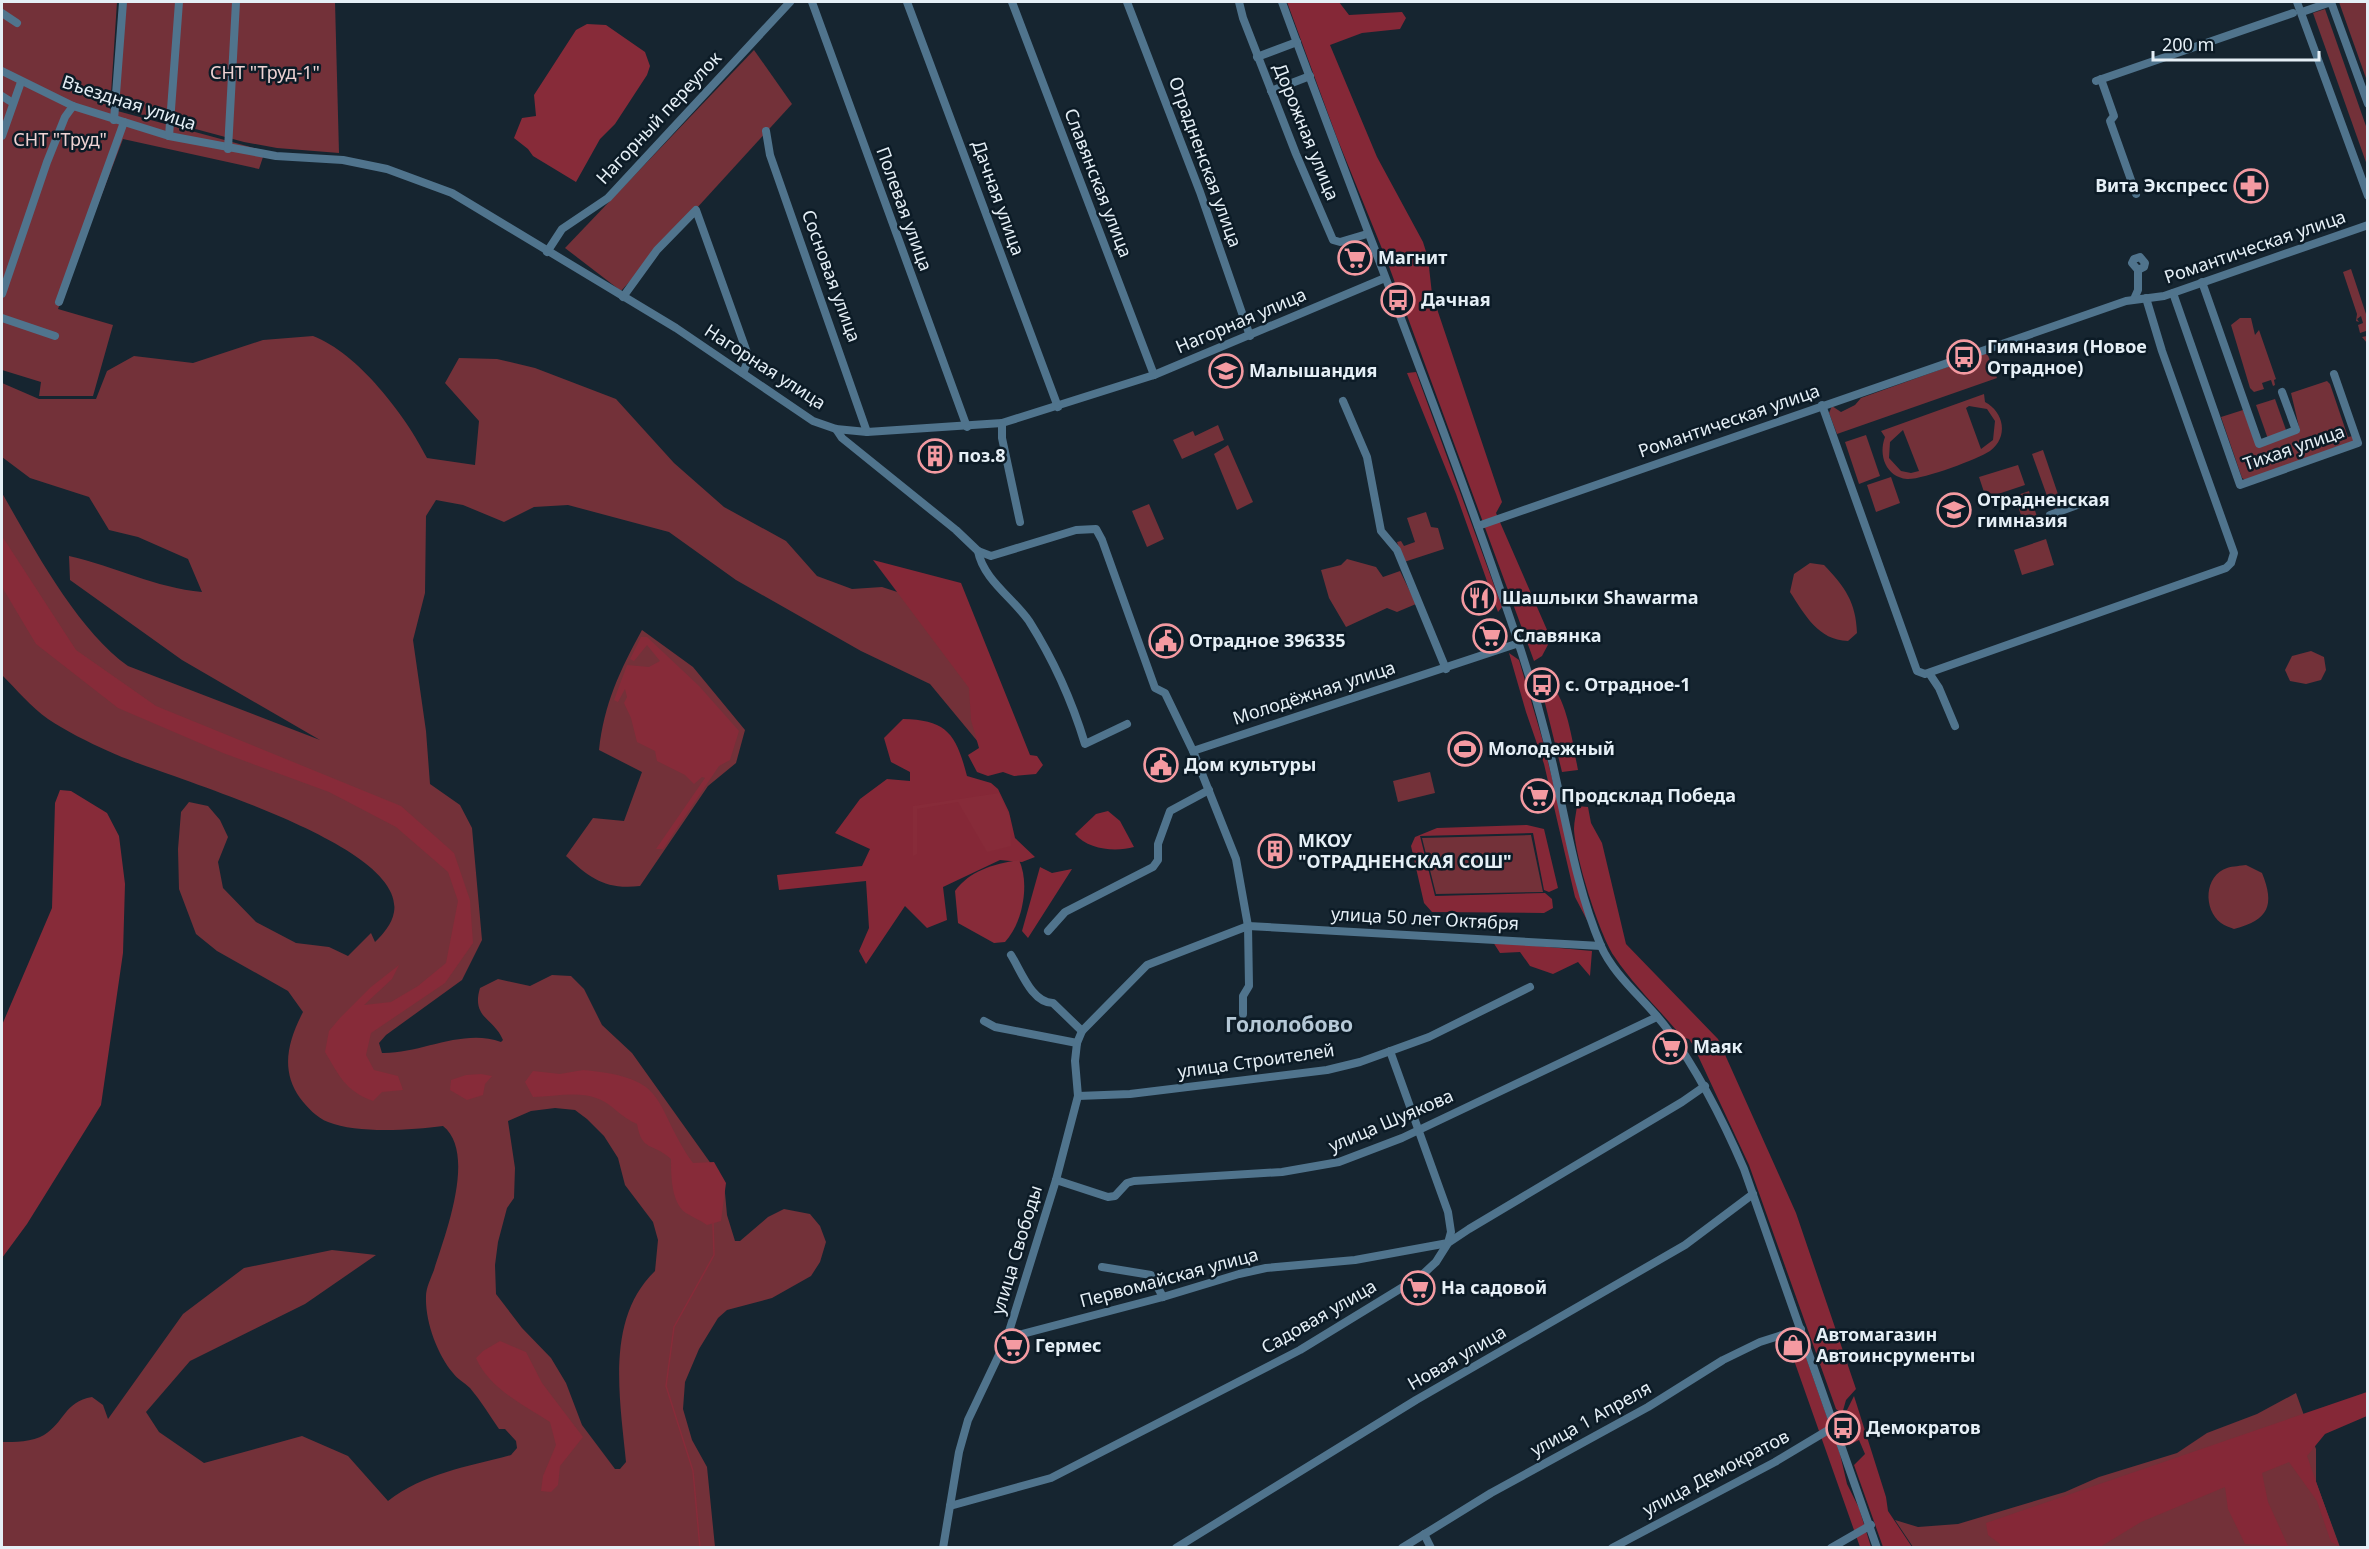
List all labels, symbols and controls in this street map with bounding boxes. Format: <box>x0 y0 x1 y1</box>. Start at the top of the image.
scale bar <box>2153 24 2320 62</box>
text: 200 m <box>2162 32 2214 56</box>
street label: Нагорный переулок <box>590 45 727 189</box>
street label: Дорожная улица <box>1268 59 1345 204</box>
park label: СНТ "Труд-1" <box>210 60 320 84</box>
street label: Въездная улица <box>59 69 199 135</box>
street label: Отрадненская улица <box>1164 73 1248 250</box>
street label: Славянская улица <box>1059 105 1138 261</box>
park label: СНТ "Труд" <box>13 127 107 151</box>
street label: Дачная улица <box>967 137 1031 259</box>
street label: Полевая улица <box>871 143 939 274</box>
pharmacy icon: Вита Экспресс <box>2233 168 2269 204</box>
place label: Вита Экспресс <box>2095 173 2228 197</box>
street label: Романтическая улица <box>2161 204 2349 288</box>
street label: Сосновая улица <box>797 206 867 345</box>
supermarket icon: Магнит <box>1337 240 1373 276</box>
place label: Магнит <box>1378 245 1447 269</box>
street label: Нагорная улица <box>1172 282 1310 358</box>
bus stop icon: Дачная <box>1380 282 1416 318</box>
place label: Дачная <box>1421 287 1491 311</box>
street label: Нагорная улица <box>700 318 831 414</box>
place label: Гимназия (Новое Отрадное) <box>1987 334 2147 379</box>
bus stop icon: Гимназия (Новое Отрадное) <box>1946 339 1982 375</box>
school or university icon: Малышандия <box>1208 353 1244 389</box>
place label: Малышандия <box>1249 358 1377 382</box>
street label: Романтическая улица <box>1635 378 1823 462</box>
street label: Тихая улица <box>2240 419 2348 476</box>
building icon: поз.8 <box>917 438 953 474</box>
place label: поз.8 <box>958 443 1006 467</box>
place label: Отрадненская гимназия <box>1977 487 2110 532</box>
school or university icon: Отрадненская гимназия <box>1936 492 1972 528</box>
restaurant icon: Шашлыки Shawarma <box>1461 580 1497 616</box>
place label: Шашлыки Shawarma <box>1502 585 1699 609</box>
supermarket icon: Славянка <box>1472 618 1508 654</box>
public building icon: Отрадное 396335 <box>1148 623 1184 659</box>
place label: Славянка <box>1513 623 1601 647</box>
place label: Отрадное 396335 <box>1189 628 1346 652</box>
street label: Молодёжная улица <box>1229 654 1398 730</box>
bus stop icon: с. Отрадное-1 <box>1524 667 1560 703</box>
place label: с. Отрадное-1 <box>1565 672 1690 696</box>
sports icon: Молодежный <box>1447 731 1483 767</box>
place label: Молодежный <box>1488 736 1615 760</box>
public building icon: Дом культуры <box>1143 747 1179 783</box>
place label: Дом культуры <box>1184 752 1316 776</box>
supermarket icon: Продсклад Победа <box>1520 778 1556 814</box>
place label: Продсклад Победа <box>1561 783 1736 807</box>
place label: МКОУ "ОТРАДНЕНСКАЯ СОШ" <box>1298 828 1512 873</box>
building icon: МКОУ "ОТРАДНЕНСКАЯ СОШ" <box>1257 833 1293 869</box>
street label: улица 50 лет Октября <box>1330 901 1520 935</box>
district label: Гололобово <box>1225 1010 1353 1038</box>
supermarket icon: Маяк <box>1652 1029 1688 1065</box>
place label: Маяк <box>1693 1034 1743 1058</box>
street label: улица Строителей <box>1176 1037 1336 1083</box>
street label: улица Шуякова <box>1325 1083 1457 1157</box>
street label: улица Свободы <box>985 1182 1047 1317</box>
street label: Первомайская улица <box>1077 1242 1261 1312</box>
supermarket icon: На садовой <box>1400 1270 1436 1306</box>
street label: Садовая улица <box>1256 1273 1381 1359</box>
place label: На садовой <box>1441 1275 1547 1299</box>
street label: Новая улица <box>1403 1319 1510 1395</box>
place label: Автомагазин Автоинсрументы <box>1816 1322 1975 1367</box>
shop icon: Автомагазин Автоинсрументы <box>1775 1327 1811 1363</box>
supermarket icon: Гермес <box>994 1328 1030 1364</box>
place label: Гермес <box>1035 1333 1101 1357</box>
street label: улица 1 Апреля <box>1526 1375 1655 1461</box>
bus stop icon: Демократов <box>1825 1410 1861 1446</box>
place label: Демократов <box>1866 1415 1981 1439</box>
street label: улица Демократов <box>1638 1423 1793 1521</box>

